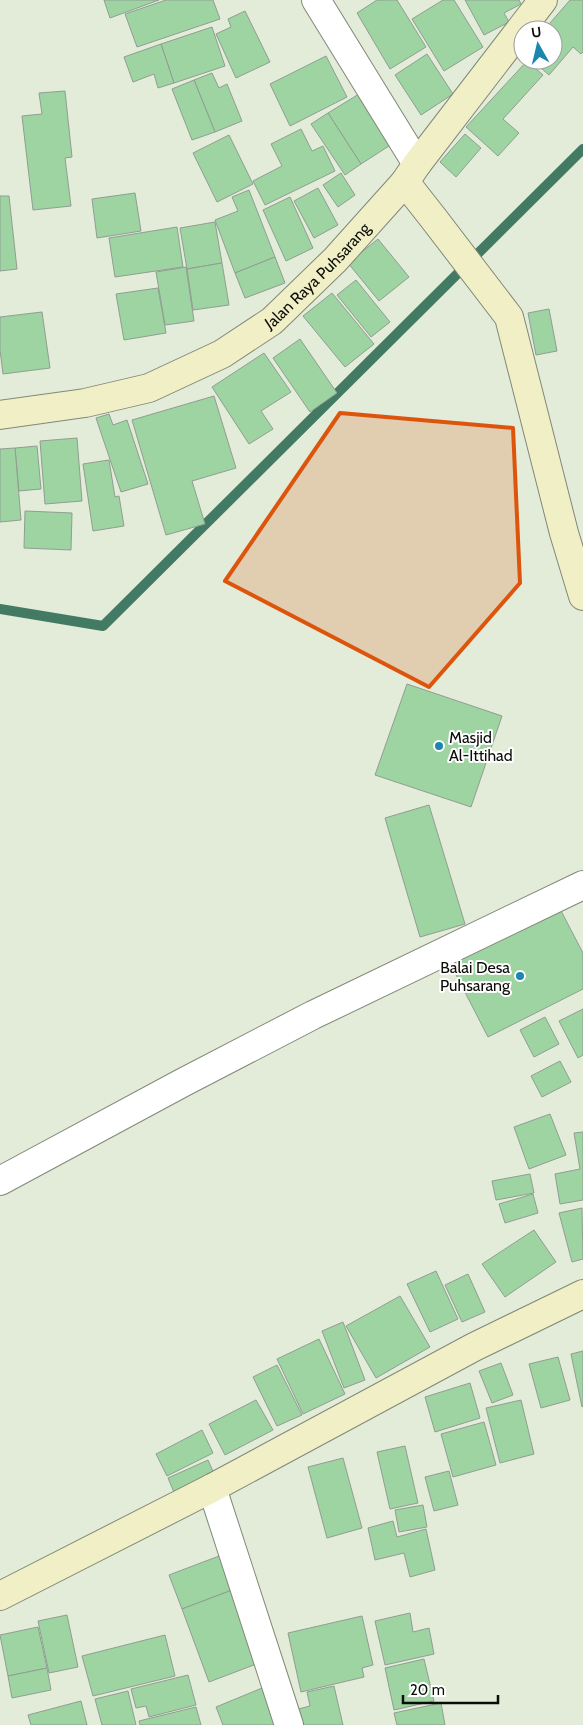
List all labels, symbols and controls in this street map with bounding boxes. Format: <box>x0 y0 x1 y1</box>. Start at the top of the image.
north arrow <box>513 20 563 70</box>
text: U <box>530 23 542 42</box>
street label: Jalan Raya Puhsarang <box>260 218 375 334</box>
place label: Masjid Al-Ittihad <box>449 728 513 765</box>
marker: Masjid Al-Ittihad <box>433 740 445 752</box>
place label: Balai Desa Puhsarang <box>440 958 511 995</box>
marker: Balai Desa Puhsarang <box>514 970 526 982</box>
scale bar <box>403 1672 498 1704</box>
text: 20 m <box>410 1681 445 1699</box>

